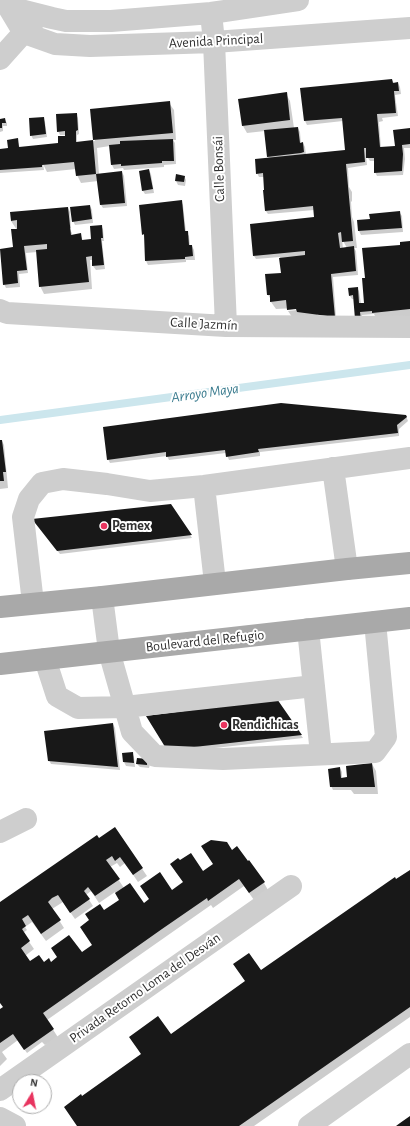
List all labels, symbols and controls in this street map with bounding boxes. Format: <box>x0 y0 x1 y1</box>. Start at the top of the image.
street label: Avenida Principal <box>168 30 264 52</box>
street label: Calle Bonsái <box>209 136 229 202</box>
street label: Calle Jazmín <box>170 314 238 334</box>
water label: Arroyo Maya <box>170 379 240 407</box>
place label: Pemex <box>112 518 150 534</box>
marker: Pemex <box>99 521 109 531</box>
street label: Boulevard del Refugio <box>145 626 265 656</box>
place label: Rendichicas <box>232 717 299 733</box>
marker: Rendichicas <box>219 720 229 730</box>
street label: Privada Retorno Loma del Desván <box>66 929 224 1047</box>
north arrow <box>12 1074 52 1114</box>
text: N <box>29 1077 39 1089</box>

